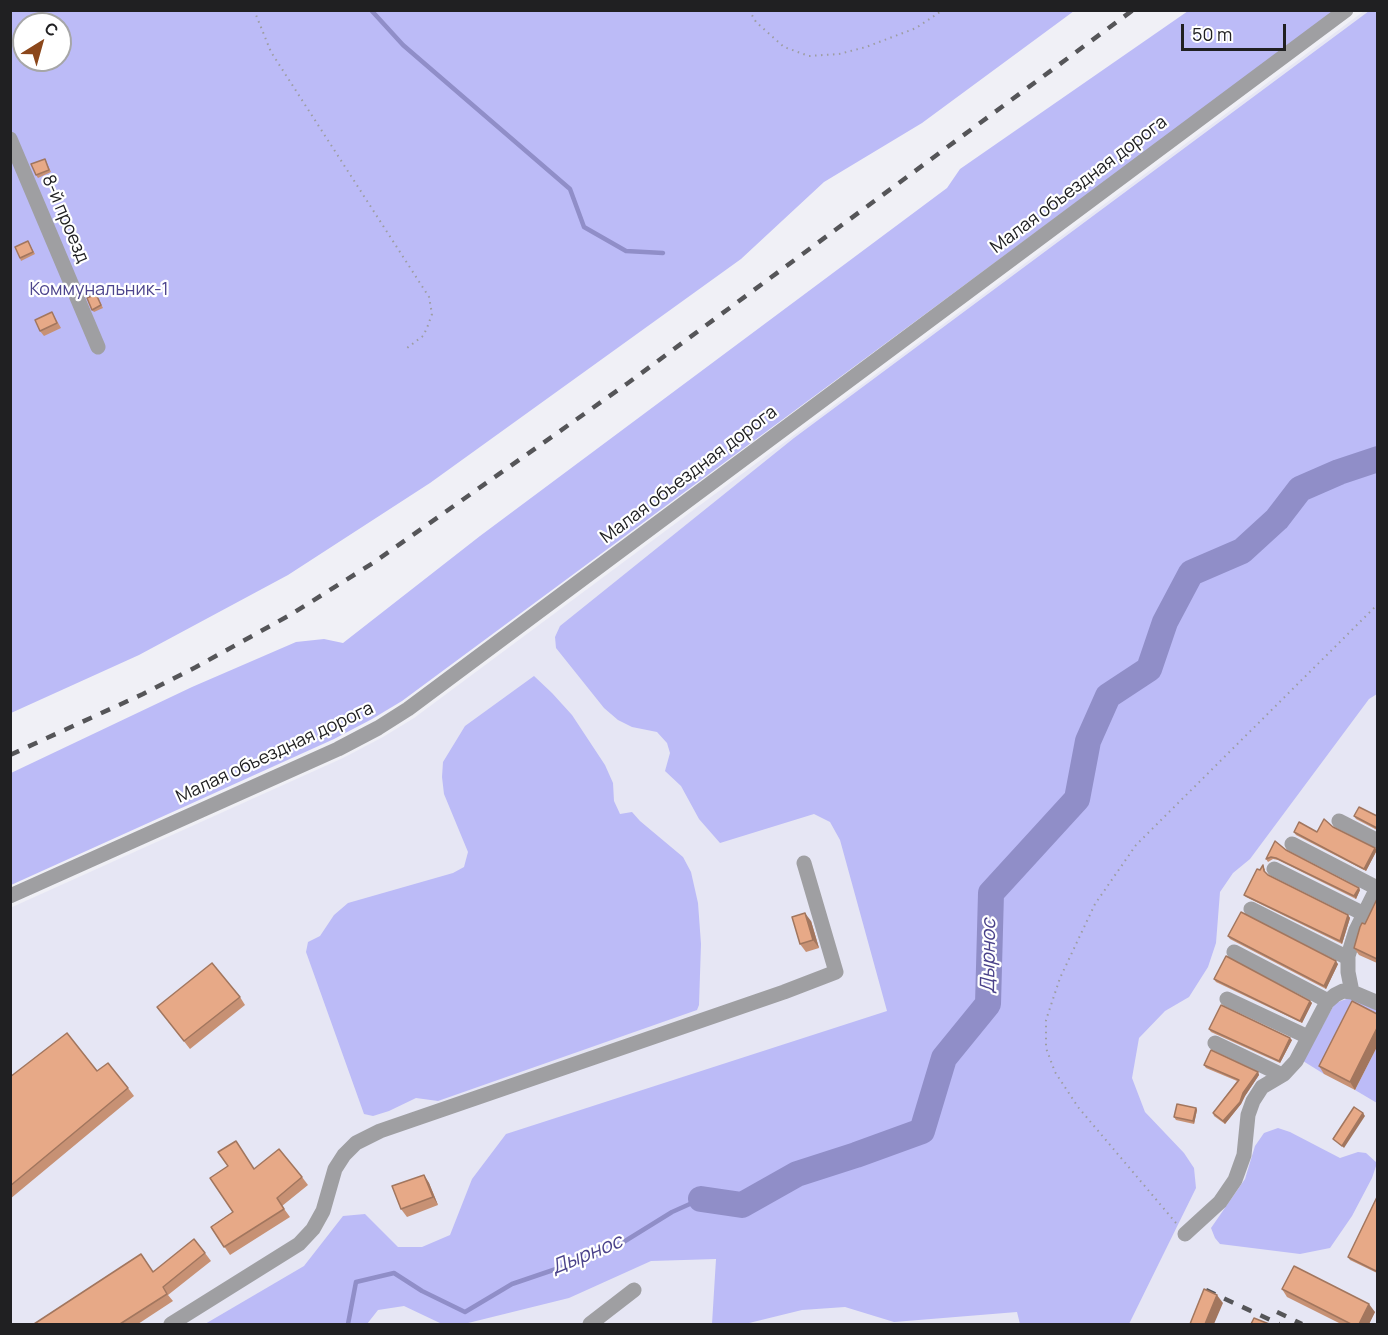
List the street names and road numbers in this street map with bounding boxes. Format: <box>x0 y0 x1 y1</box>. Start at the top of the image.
street label: Малая объездная дорога <box>987 112 1171 258</box>
street label: 8-й проезд <box>37 172 93 266</box>
street label: Малая объездная дорога <box>597 402 781 548</box>
street label: Малая объездная дорога <box>173 698 377 808</box>

